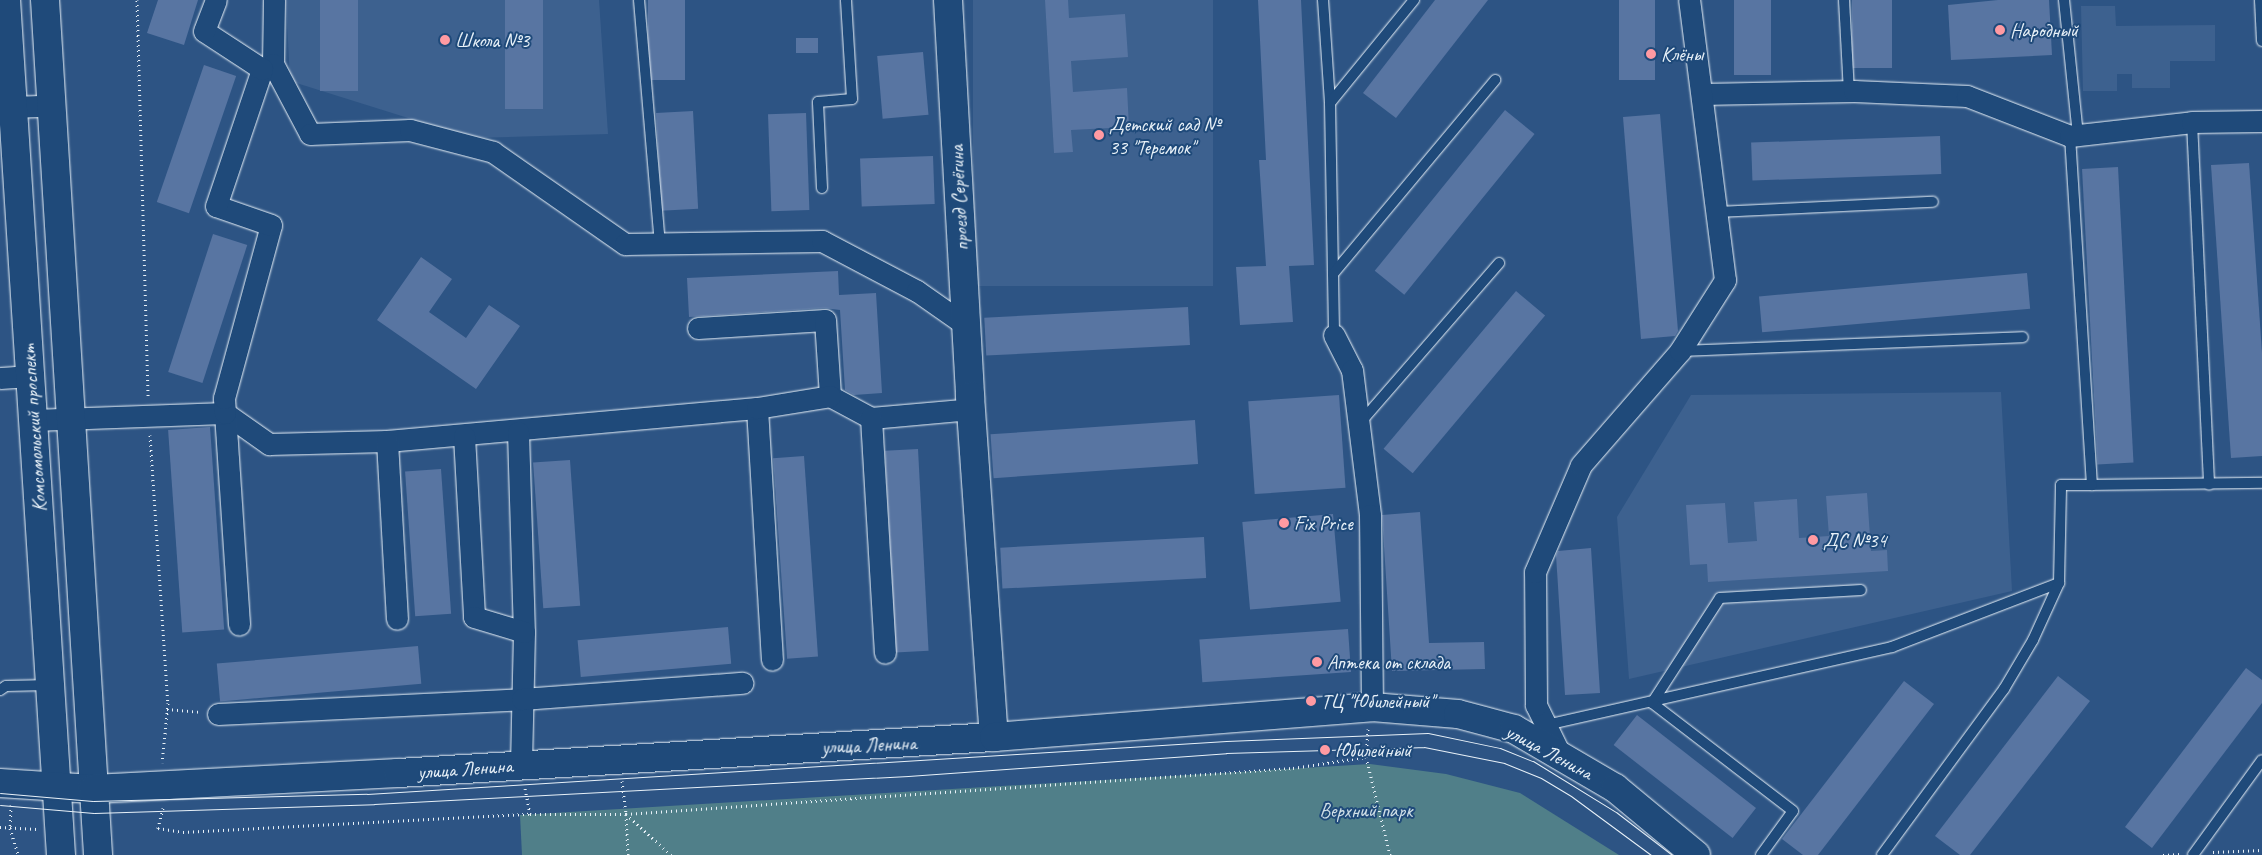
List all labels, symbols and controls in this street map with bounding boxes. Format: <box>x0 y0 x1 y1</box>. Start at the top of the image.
place label: Народный <box>2010 18 2078 42</box>
marker: Народный <box>1994 24 2006 36</box>
place label: Школа №3 <box>455 28 529 52</box>
marker: Школа №3 <box>439 34 451 46</box>
place label: Клёны <box>1661 42 1703 66</box>
marker: Клёны <box>1645 48 1657 60</box>
place label: Детский сад № 33 "Теремок" <box>1109 112 1220 159</box>
marker: Детский сад № 33 "Теремок" <box>1093 129 1105 141</box>
street label: проезд Серёгина <box>944 145 974 251</box>
street label: Комсомольский проспект <box>16 343 52 513</box>
place label: Fix Price <box>1294 511 1353 535</box>
marker: Fix Price <box>1278 517 1290 529</box>
place label: ДС №34 <box>1823 528 1886 552</box>
marker: ДС №34 <box>1807 534 1819 546</box>
place label: Аптека от склада <box>1327 650 1450 674</box>
marker: Аптека от склада <box>1311 656 1323 668</box>
place label: ТЦ "Юбилейный" <box>1321 689 1434 713</box>
marker: ТЦ "Юбилейный" <box>1305 695 1317 707</box>
street label: улица Ленина <box>1502 719 1596 785</box>
street label: улица Ленина <box>821 731 917 759</box>
place label: Юбилейный <box>1335 738 1411 762</box>
marker: Юбилейный <box>1319 744 1331 756</box>
street label: улица Ленина <box>417 754 513 784</box>
park label: Верхний парк <box>1320 798 1412 822</box>

